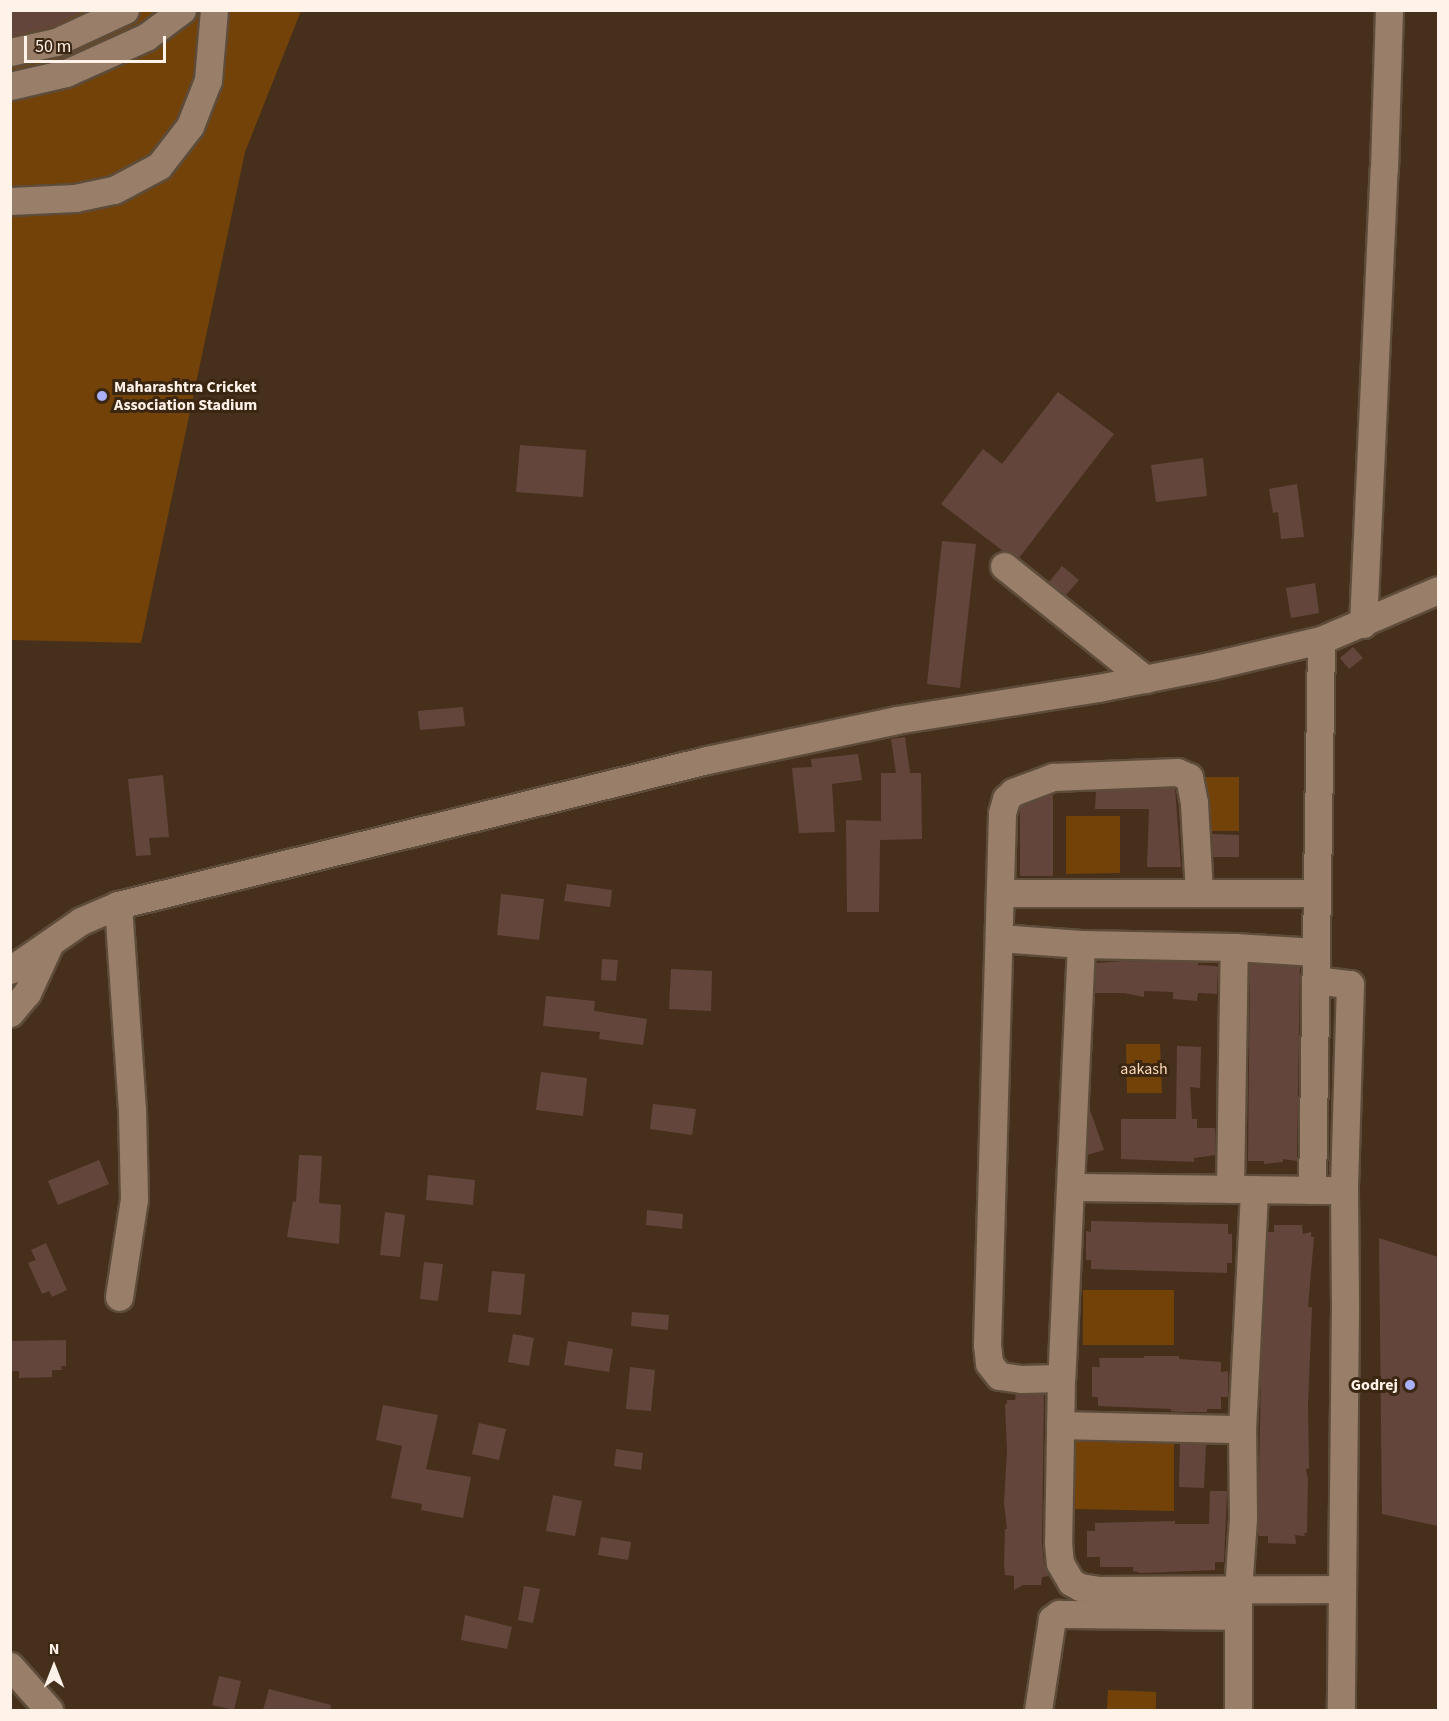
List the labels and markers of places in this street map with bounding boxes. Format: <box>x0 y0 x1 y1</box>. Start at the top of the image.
place label: Maharashtra Cricket Association Stadium <box>114 377 257 415</box>
marker: Maharashtra Cricket Association Stadium <box>95 389 109 403</box>
place label: Godrej <box>1351 1375 1398 1395</box>
marker: Godrej <box>1403 1378 1417 1392</box>

